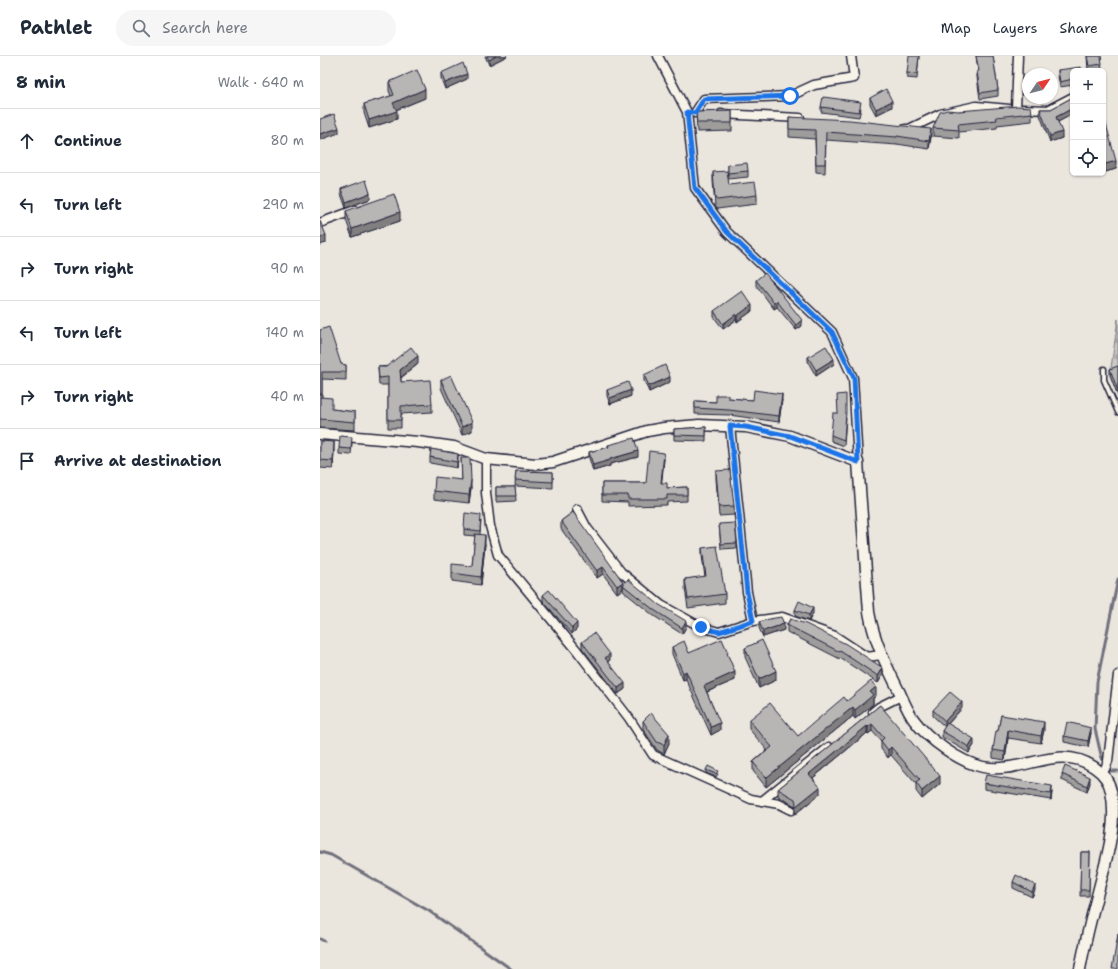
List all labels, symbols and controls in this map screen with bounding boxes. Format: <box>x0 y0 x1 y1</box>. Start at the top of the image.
search box <box>116 10 396 46</box>
text: Pathlet <box>20 15 92 40</box>
icon: search <box>130 17 152 39</box>
text: Search here <box>162 18 248 38</box>
text: Map <box>941 19 971 37</box>
text: Layers <box>993 19 1037 37</box>
text: Share <box>1059 19 1098 37</box>
north arrow <box>1022 68 1058 104</box>
map controls <box>1070 68 1106 176</box>
button: + <box>1070 68 1106 104</box>
text: 8 min <box>16 71 66 93</box>
text: Walk · 640 m <box>218 74 304 91</box>
route start <box>781 87 799 105</box>
button: − <box>1070 104 1106 140</box>
icon: ahead <box>16 130 38 152</box>
text: Continue <box>54 131 122 151</box>
text: 80 m <box>270 132 304 149</box>
button: locate <box>1070 140 1106 176</box>
icon: left <box>16 194 38 216</box>
text: Turn left <box>54 195 122 215</box>
text: 290 m <box>262 196 304 213</box>
icon: right <box>16 258 38 280</box>
text: Turn right <box>54 259 134 279</box>
text: 90 m <box>270 260 304 277</box>
icon: left <box>16 322 38 344</box>
text: Turn left <box>54 323 122 343</box>
text: 140 m <box>265 324 304 341</box>
icon: right <box>16 386 38 408</box>
text: Turn right <box>54 387 134 407</box>
text: 40 m <box>270 388 304 405</box>
icon: arrive <box>16 450 38 472</box>
text: Arrive at destination <box>54 451 222 471</box>
route end <box>692 618 710 636</box>

